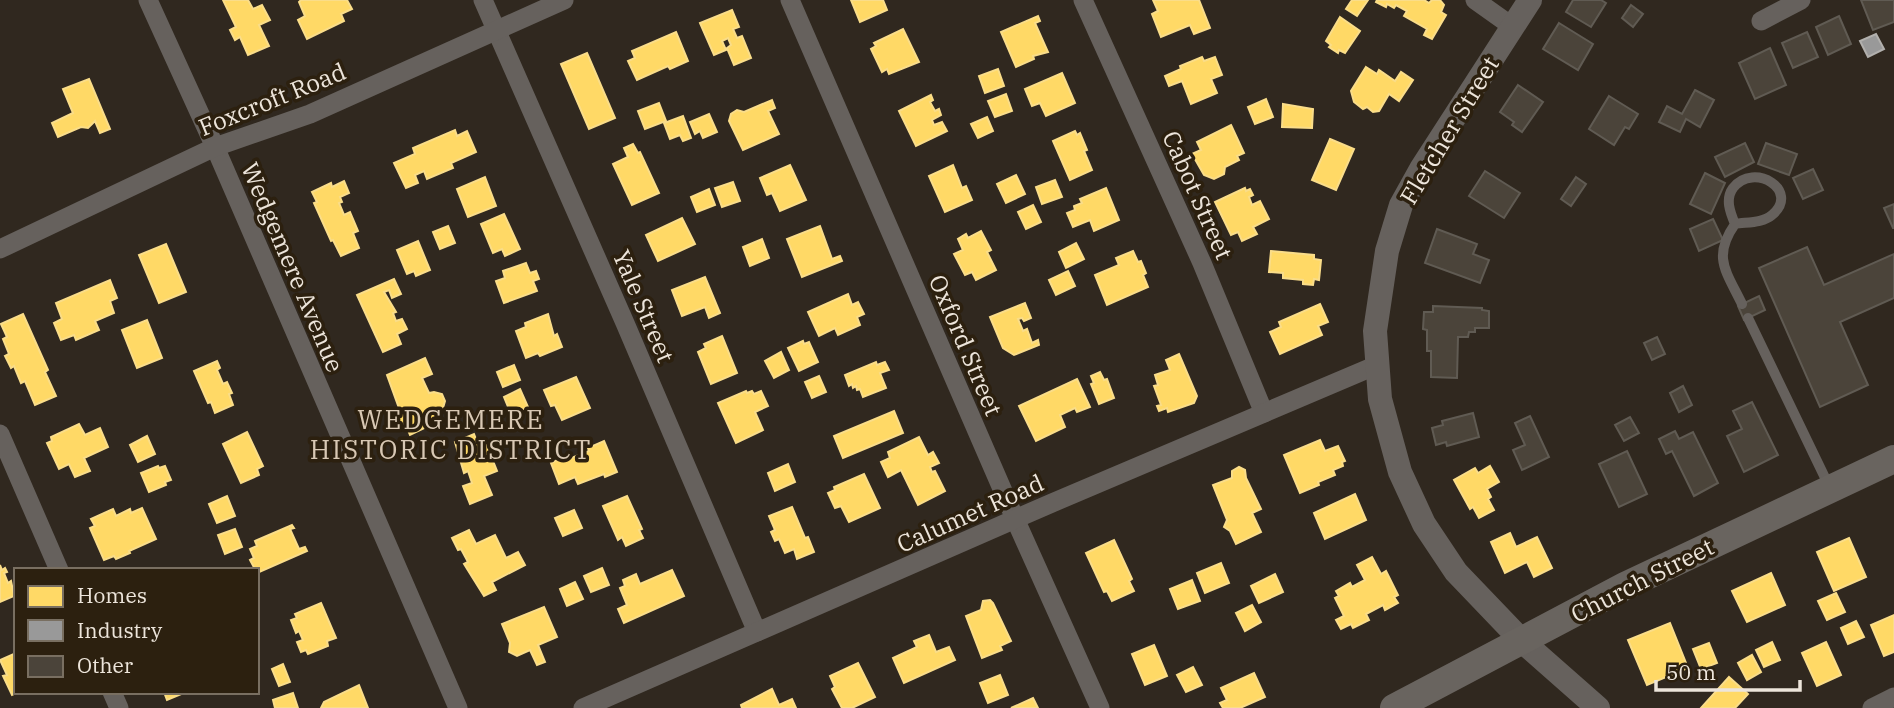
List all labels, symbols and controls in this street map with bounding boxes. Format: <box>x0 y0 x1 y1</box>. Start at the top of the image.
street label: Fletcher Street <box>1392 50 1506 210</box>
street label: Foxcroft Road <box>194 55 350 143</box>
street label: Cabot Street <box>1155 126 1241 264</box>
street label: Wedgemere Avenue <box>234 157 352 377</box>
street label: Yale Street <box>606 245 682 367</box>
street label: Oxford Street <box>922 269 1010 421</box>
district label: WEDGEMERE HISTORIC DISTRICT <box>310 402 592 466</box>
street label: Calumet Road <box>892 466 1048 560</box>
street label: Church Street <box>1565 530 1719 630</box>
legend <box>14 568 259 694</box>
text: Homes <box>77 581 147 609</box>
text: Industry <box>77 616 163 644</box>
scale bar <box>1656 648 1800 692</box>
text: Other <box>77 651 134 679</box>
text: 50 m <box>1666 658 1716 686</box>

